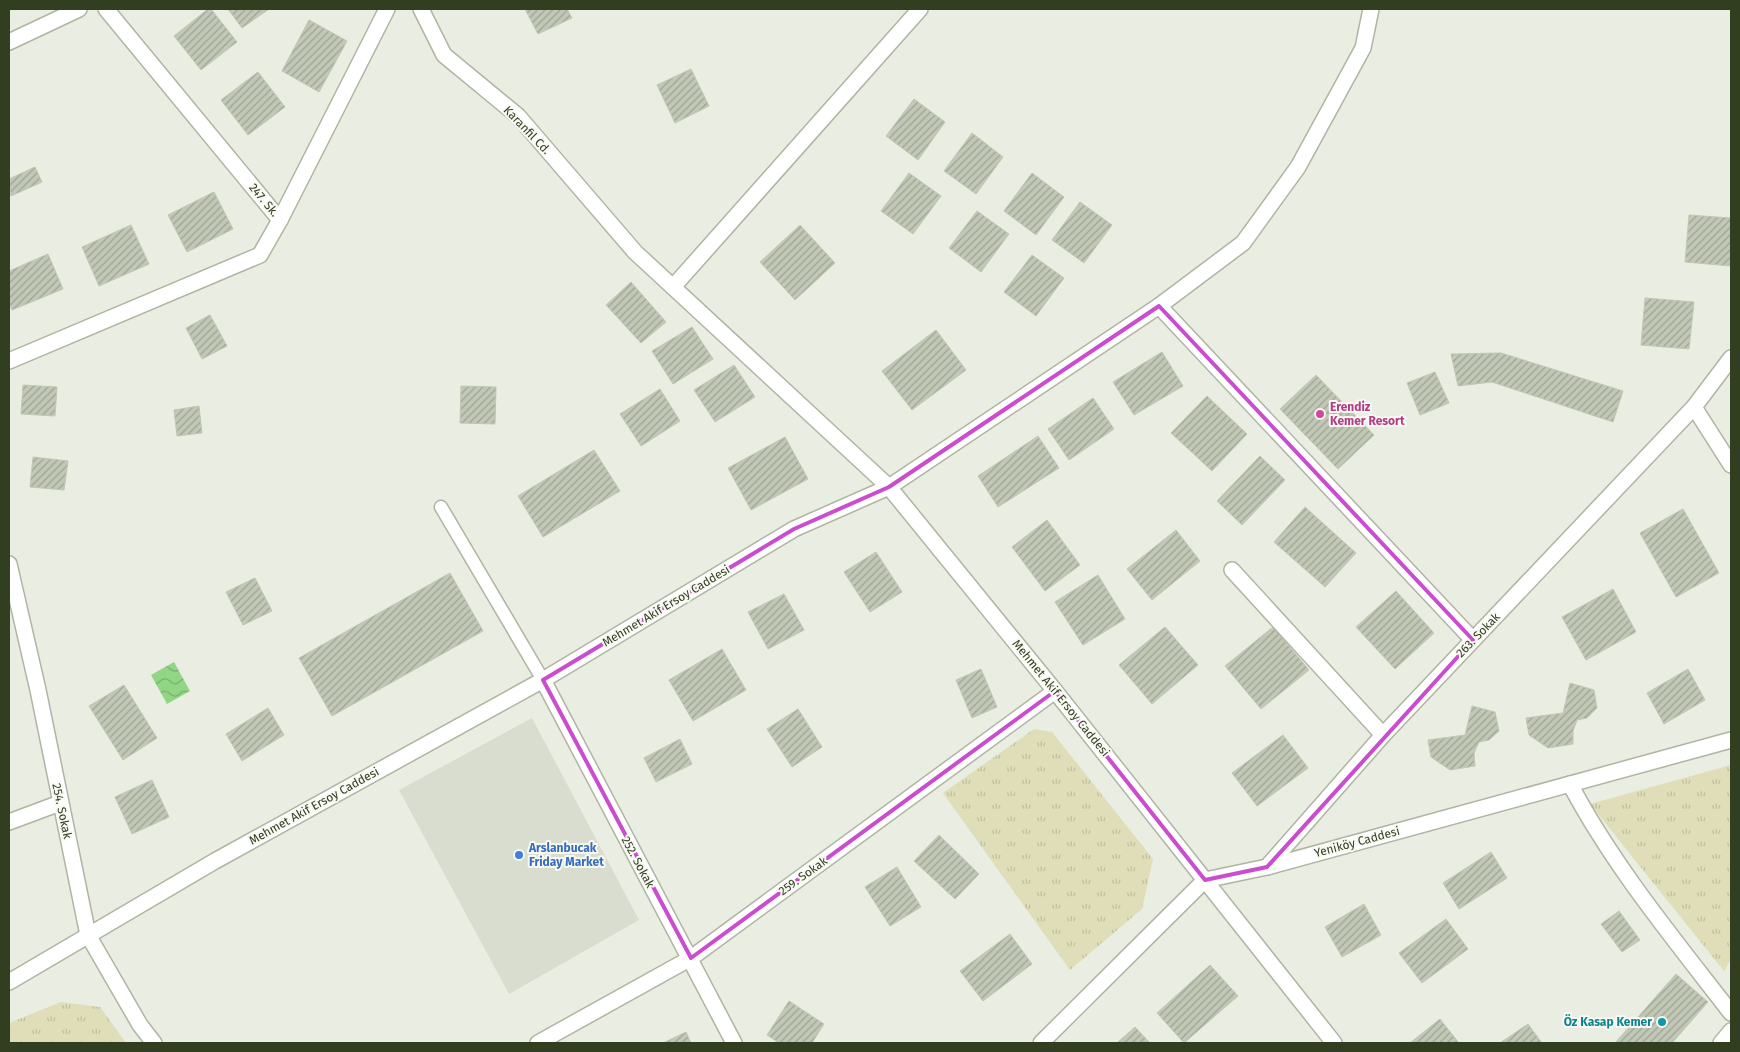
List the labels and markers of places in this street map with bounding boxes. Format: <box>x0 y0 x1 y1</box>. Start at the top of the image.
place label: Erendiz Kemer Resort <box>1330 400 1405 428</box>
marker: Erendiz Kemer Resort <box>1314 408 1326 420</box>
place label: Arslanbucak Friday Market <box>528 841 604 869</box>
marker: Arslanbucak Friday Market <box>513 849 525 861</box>
place label: Öz Kasap Kemer <box>1564 1013 1652 1029</box>
marker: Öz Kasap Kemer <box>1656 1016 1668 1028</box>

